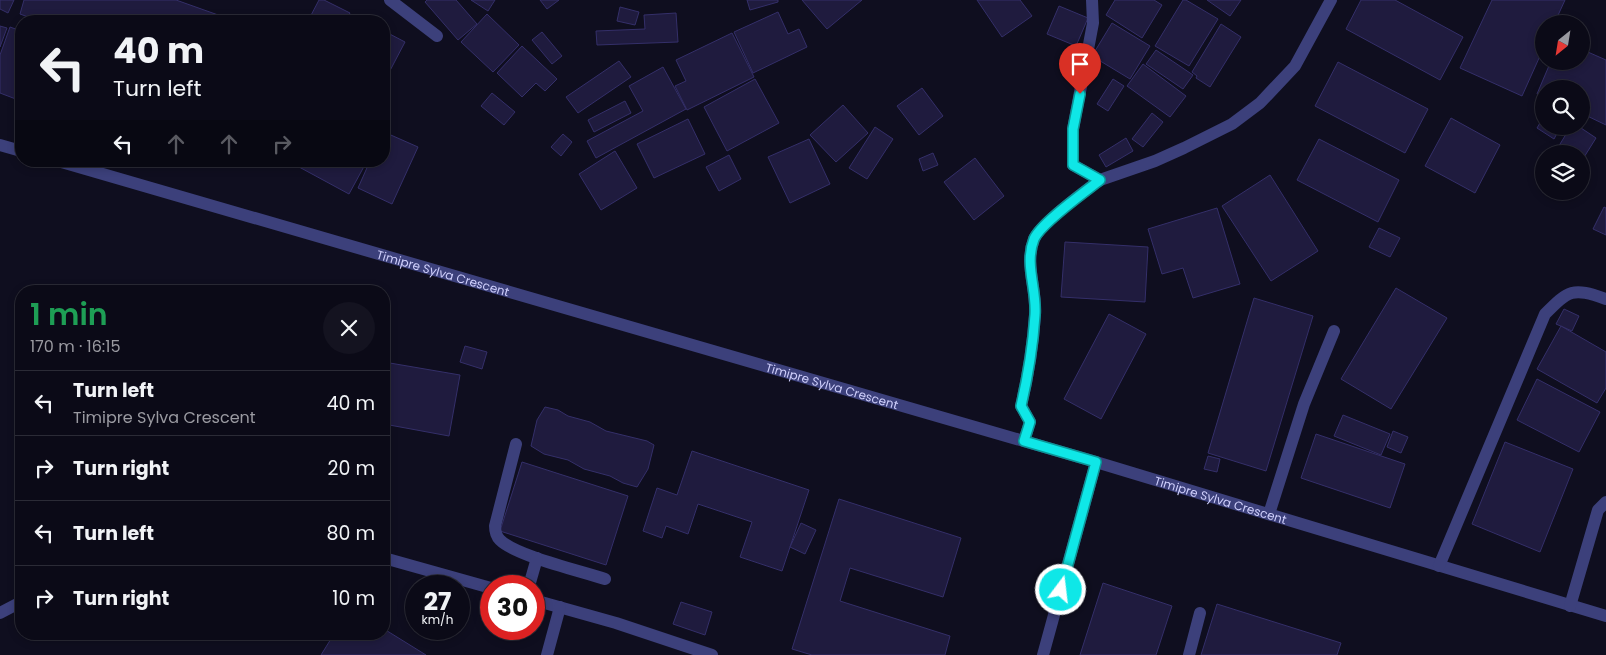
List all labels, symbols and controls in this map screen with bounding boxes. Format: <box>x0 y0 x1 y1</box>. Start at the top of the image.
north arrow <box>1535 15 1590 70</box>
map controls <box>1535 15 1590 200</box>
text: 40 m <box>113 26 204 75</box>
icon: left <box>30 35 95 100</box>
pin <box>1059 43 1101 94</box>
icon: arrive <box>1066 50 1094 78</box>
text: Turn left <box>113 73 201 104</box>
button: search <box>1535 80 1590 135</box>
icon: left <box>109 130 137 158</box>
icon: ahead <box>162 130 190 158</box>
icon: ahead <box>215 130 243 158</box>
icon: right <box>268 130 296 158</box>
button: layers <box>1535 145 1590 200</box>
street label: Timipre Sylva Crescent <box>375 245 511 300</box>
text: 1 min <box>30 293 108 336</box>
button: close <box>323 302 375 354</box>
text: 170 m · 16:15 <box>30 335 120 358</box>
street label: Timipre Sylva Crescent <box>764 358 900 413</box>
text: Turn left <box>73 377 154 404</box>
icon: left <box>30 389 58 417</box>
text: 40 m <box>326 390 375 417</box>
text: Timipre Sylva Crescent <box>73 406 256 429</box>
icon: right <box>30 454 58 482</box>
text: Turn right <box>73 455 169 482</box>
text: 20 m <box>327 455 375 482</box>
street label: Timipre Sylva Crescent <box>1153 472 1289 528</box>
icon: left <box>30 519 58 547</box>
text: Turn left <box>73 520 154 547</box>
text: 80 m <box>326 520 375 547</box>
position arrow <box>1034 563 1086 615</box>
speed limit sign: 30 <box>480 575 545 640</box>
icon: right <box>30 584 58 612</box>
text: 27 <box>424 584 451 619</box>
text: Turn right <box>73 585 169 612</box>
text: 10 m <box>332 585 375 612</box>
text: km/h <box>422 611 453 628</box>

